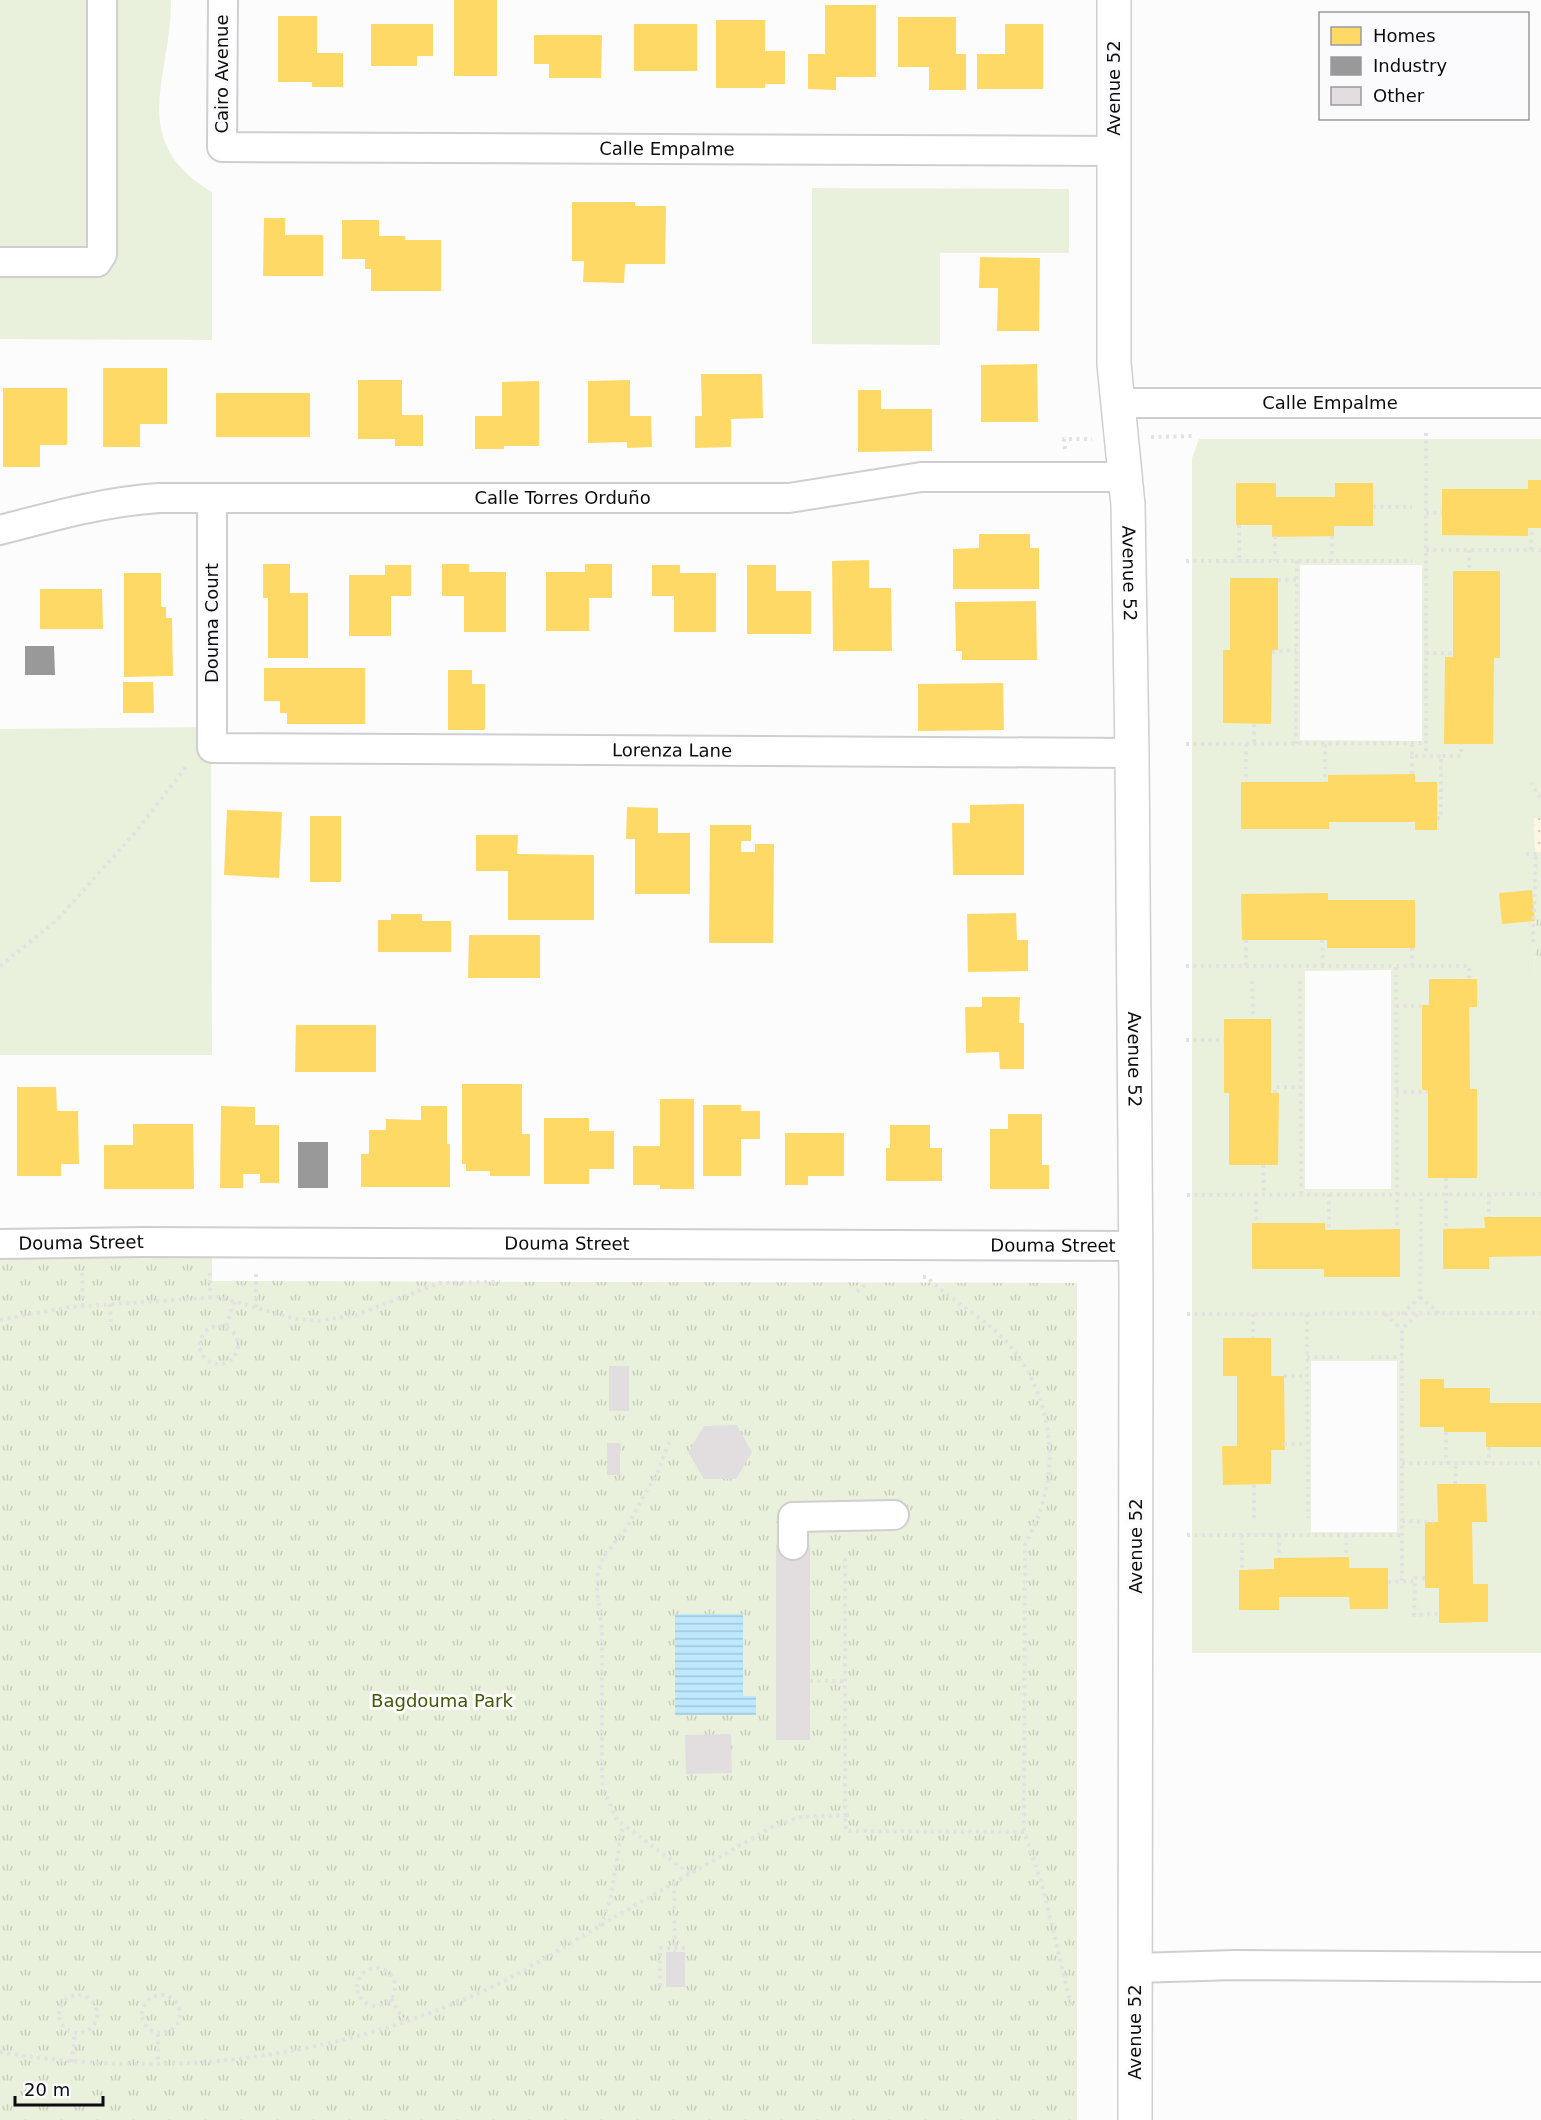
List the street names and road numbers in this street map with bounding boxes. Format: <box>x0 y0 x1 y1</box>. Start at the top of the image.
street label: Cairo Avenue <box>211 14 232 134</box>
street label: Avenue 52 <box>1103 40 1124 136</box>
street label: Calle Empalme <box>599 138 735 159</box>
street label: Calle Empalme <box>1262 392 1398 413</box>
street label: Calle Torres Orduño <box>474 487 651 508</box>
street label: Avenue 52 <box>1118 525 1141 621</box>
street label: Douma Court <box>201 563 222 683</box>
street label: Lorenza Lane <box>612 739 732 761</box>
street label: Avenue 52 <box>1124 1011 1146 1107</box>
street label: Douma Street <box>18 1231 144 1254</box>
street label: Douma Street <box>504 1232 630 1254</box>
street label: Douma Street <box>990 1234 1116 1256</box>
street label: Avenue 52 <box>1125 1498 1146 1594</box>
street label: Avenue 52 <box>1124 1984 1145 2080</box>

